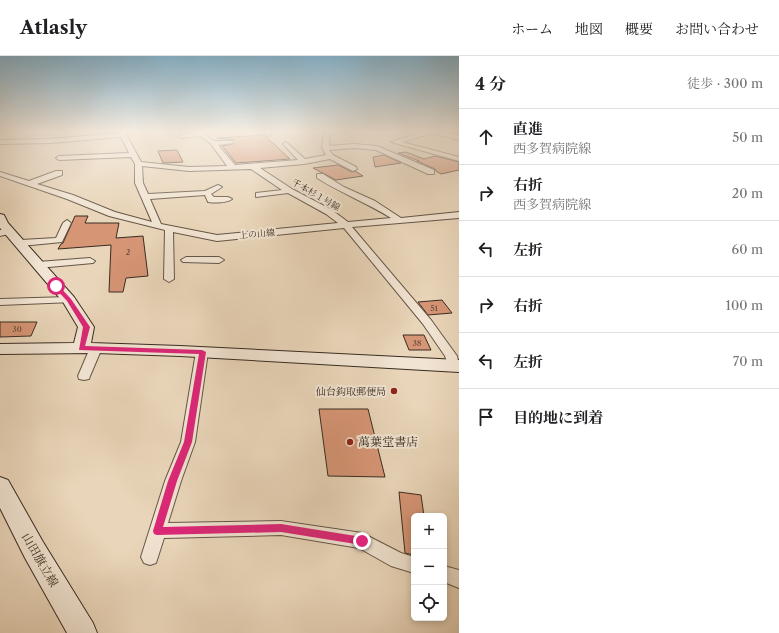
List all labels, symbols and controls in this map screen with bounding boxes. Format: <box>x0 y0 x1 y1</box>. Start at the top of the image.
text: Atlasly <box>20 16 87 39</box>
text: ホーム <box>511 20 553 38</box>
text: 地図 <box>575 20 603 38</box>
text: 概要 <box>625 20 653 38</box>
text: お問い合わせ <box>675 20 759 38</box>
text: 4 分 <box>475 74 506 94</box>
text: 徒歩 · 300 m <box>687 75 763 91</box>
text: 直進 <box>513 119 543 138</box>
icon: ahead <box>475 126 497 148</box>
text: 50 m <box>732 129 763 145</box>
text: 西多賀病院線 <box>513 140 591 156</box>
text: 右折 <box>513 175 543 194</box>
street label: 千本杉１号線 <box>290 176 342 213</box>
icon: right <box>475 182 497 204</box>
text: 20 m <box>732 185 763 201</box>
text: 西多賀病院線 <box>513 196 591 212</box>
street label: 上の山線 <box>239 226 275 241</box>
icon: left <box>475 238 497 260</box>
text: 左折 <box>513 240 543 259</box>
text: 60 m <box>732 241 763 257</box>
house number: 2 <box>126 247 131 257</box>
route start <box>47 277 65 295</box>
icon: right <box>475 294 497 316</box>
text: 右折 <box>513 296 543 315</box>
text: 100 m <box>725 297 763 313</box>
house number: 51 <box>430 303 438 313</box>
house number: 30 <box>12 324 22 334</box>
house number: 38 <box>412 338 422 348</box>
icon: left <box>475 350 497 372</box>
text: 左折 <box>513 352 543 371</box>
text: 70 m <box>733 353 763 369</box>
place label: 仙台鈎取郵便局 <box>316 385 386 398</box>
marker: 仙台鈎取郵便局 <box>389 386 399 396</box>
icon: arrive <box>475 406 497 428</box>
text: 目的地に到着 <box>513 408 603 427</box>
place label: 萬葉堂書店 <box>358 434 418 449</box>
marker: 萬葉堂書店 <box>345 437 355 447</box>
map controls <box>411 513 447 621</box>
button: + <box>411 513 447 549</box>
street label: 山田旗立線 <box>19 530 62 589</box>
route end <box>353 532 371 550</box>
button: − <box>411 549 447 585</box>
button: locate <box>411 585 447 621</box>

